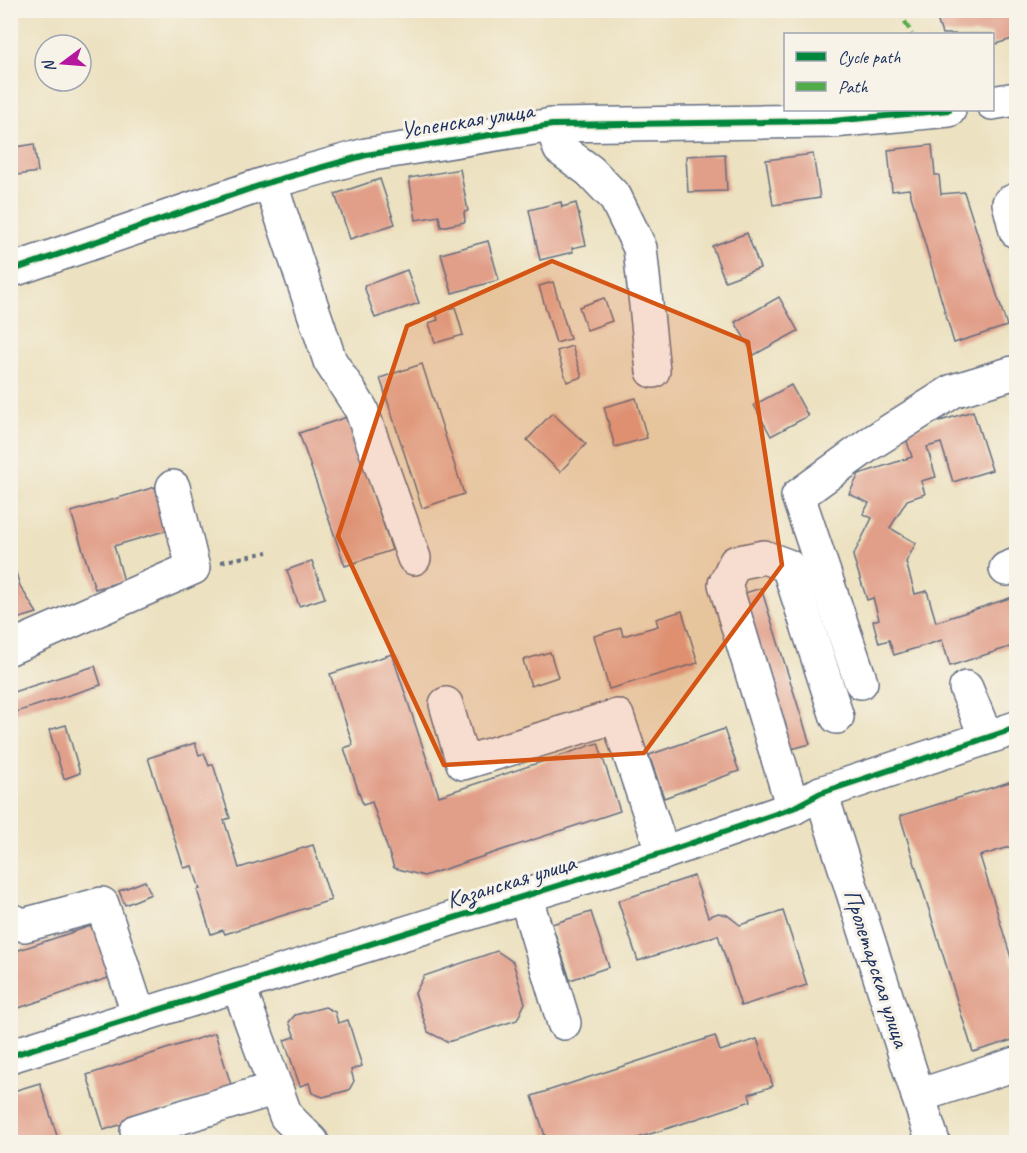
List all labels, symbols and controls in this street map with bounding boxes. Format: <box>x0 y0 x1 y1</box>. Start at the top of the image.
north arrow <box>33 33 93 93</box>
legend <box>784 33 994 111</box>
text: Cycle path <box>838 46 901 68</box>
text: N <box>38 56 61 74</box>
text: Path <box>838 76 868 98</box>
street label: Успенская улица <box>399 94 538 145</box>
street label: Казанская улица <box>443 847 581 916</box>
street label: Пролетарская улица <box>837 885 917 1052</box>

